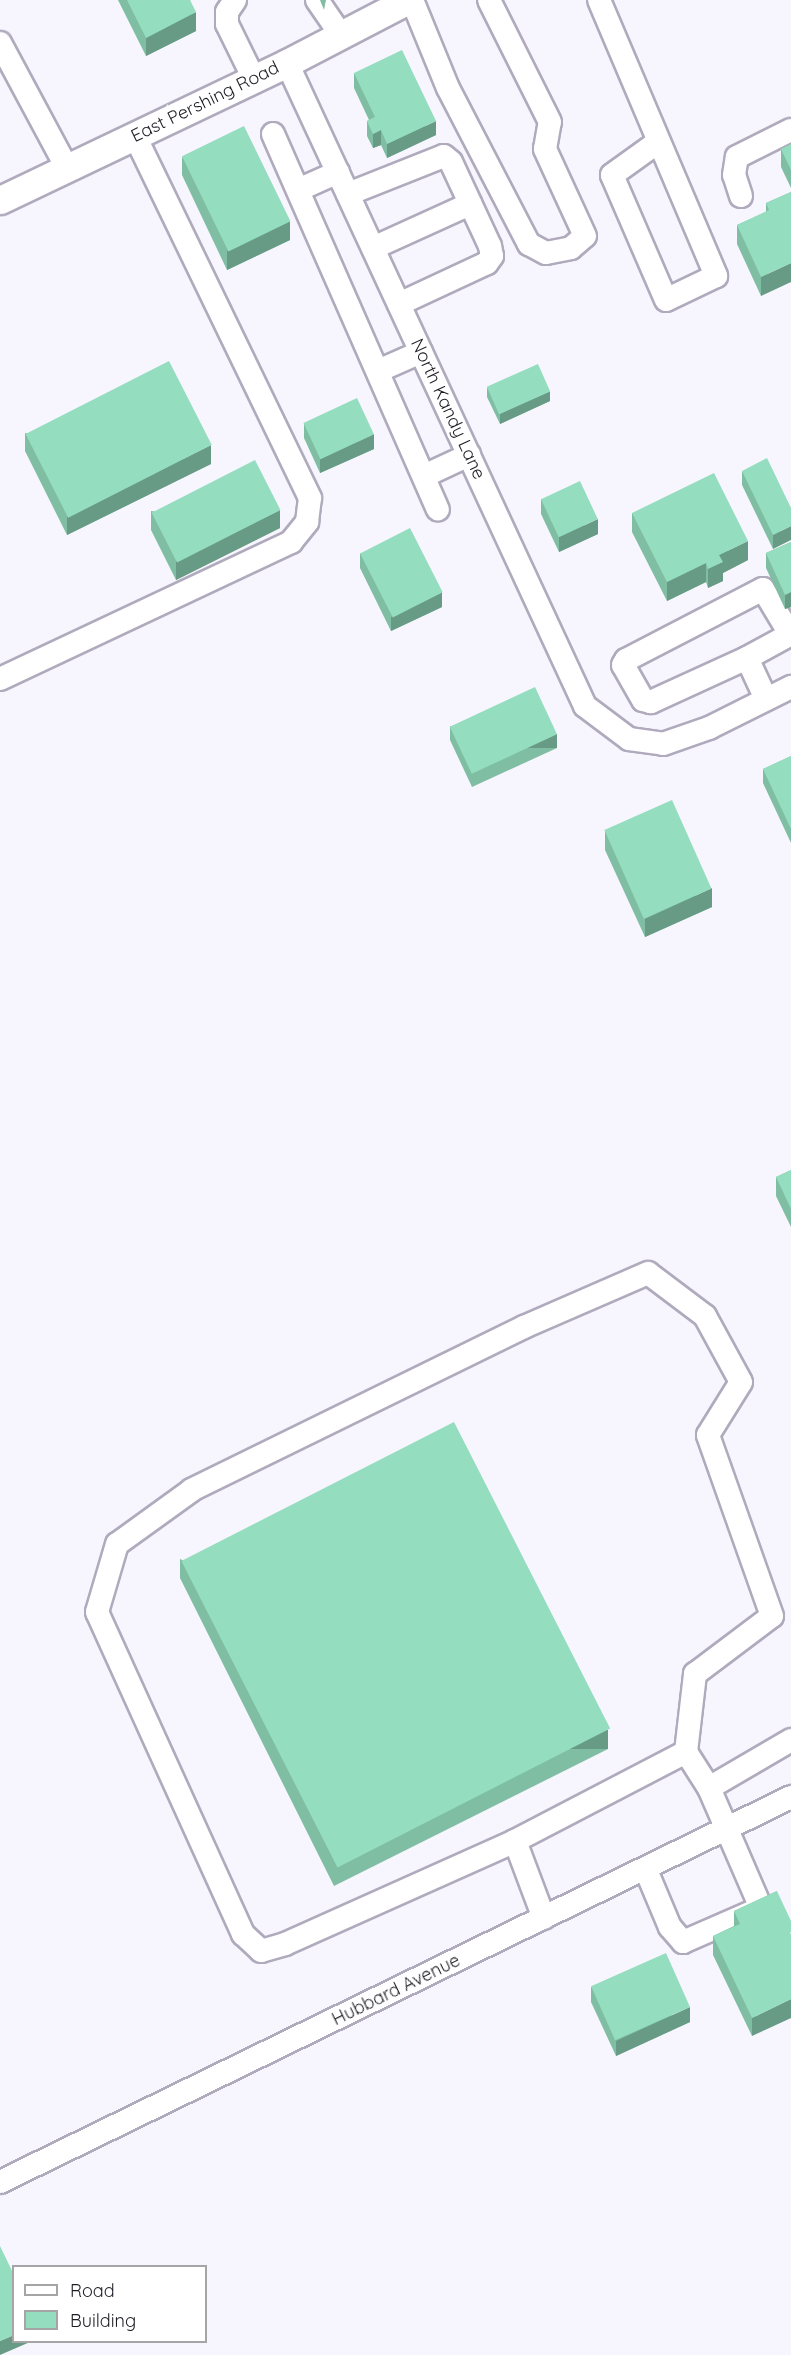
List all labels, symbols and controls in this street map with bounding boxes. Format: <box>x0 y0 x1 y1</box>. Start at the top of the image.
street label: East Pershing Road <box>127 57 283 147</box>
street label: North Kandy Lane <box>406 335 490 483</box>
street label: Hubbard Avenue <box>328 1950 464 2030</box>
legend <box>12 2265 207 2343</box>
text: Road <box>70 2279 115 2302</box>
text: Building <box>70 2309 136 2332</box>

